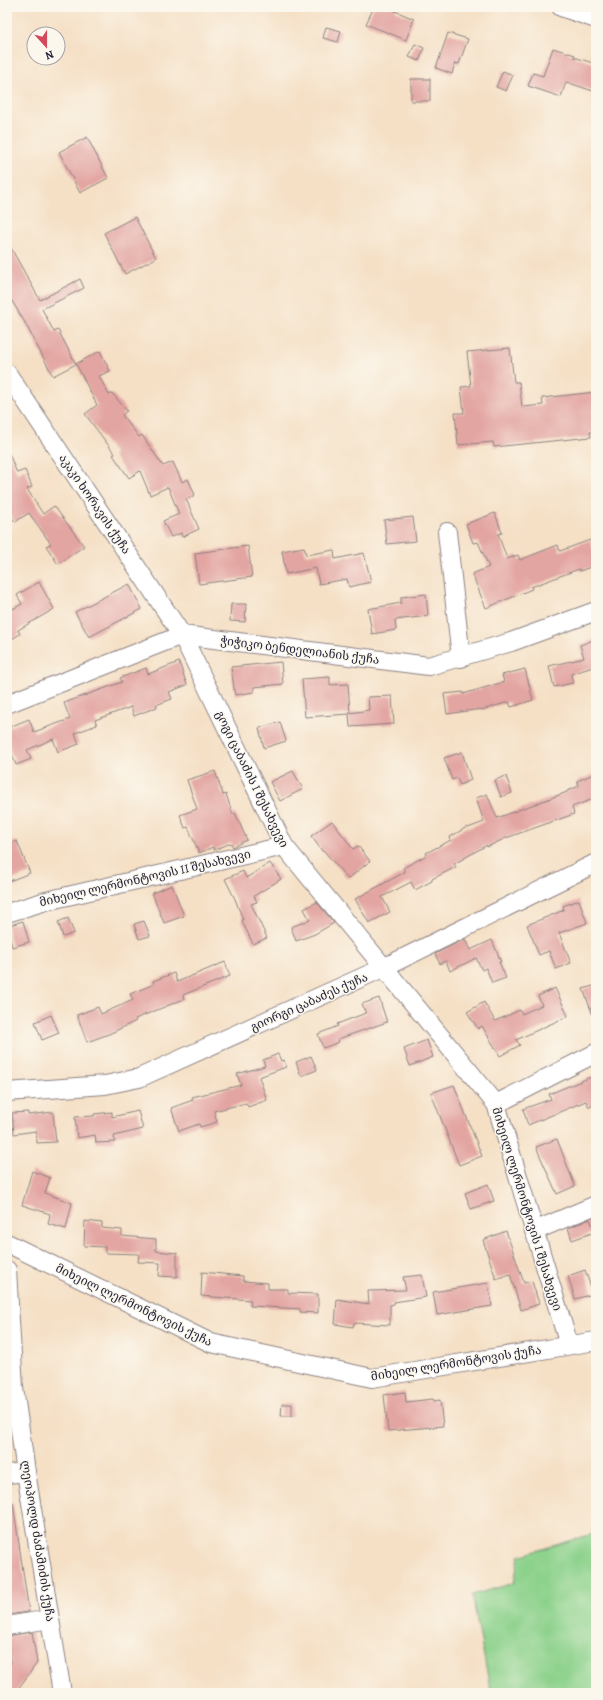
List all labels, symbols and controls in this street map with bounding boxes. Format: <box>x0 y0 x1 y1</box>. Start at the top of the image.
north arrow <box>26 26 66 66</box>
text: N <box>43 46 56 63</box>
street label: აკაკი ხორავის ქუჩა <box>56 451 134 557</box>
street label: ჭიჭიკო ბენდელიანის ქუჩა <box>220 632 380 668</box>
street label: გოგი ცაბაძის I შესახვევი <box>212 708 292 850</box>
street label: მიხეილ ლერმონტოვის II შესახვევი <box>38 846 252 910</box>
street label: გიორგი ცაბაძეს ქუჩა <box>248 969 370 1035</box>
street label: მიხეილ ლერმონტოვის I შესახვევი <box>488 1105 566 1313</box>
street label: მიხეილ ლერმონტოვის ქუჩა <box>53 1260 215 1350</box>
street label: მიხეილ ლერმონტოვის ქუჩა <box>370 1342 542 1384</box>
street label: ლეოპოლდ ძაძამიძის ქუჩა <box>17 1459 59 1623</box>

